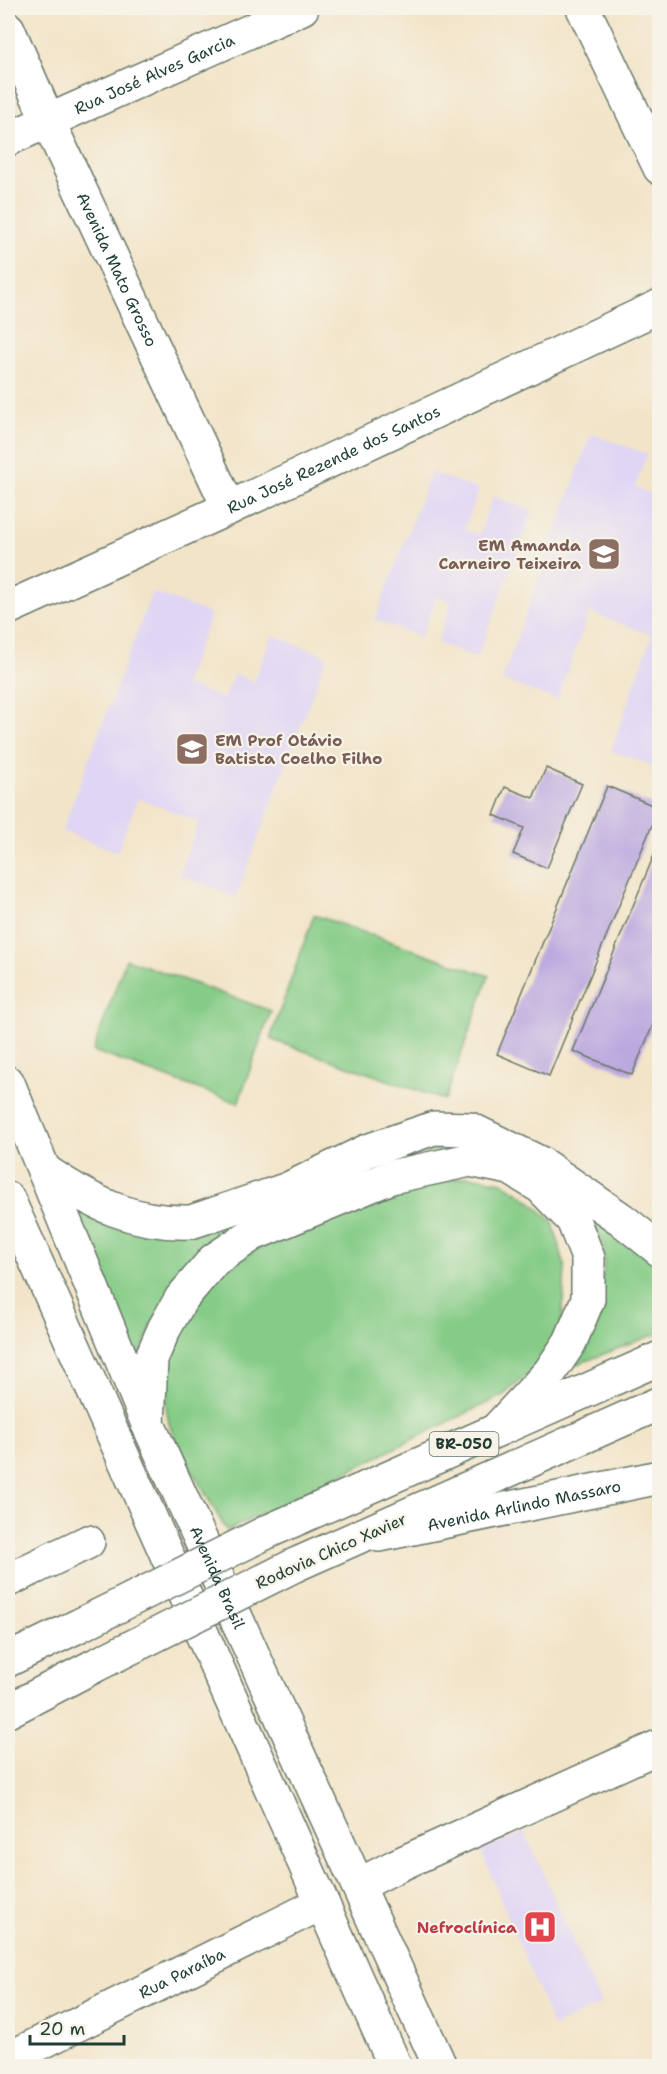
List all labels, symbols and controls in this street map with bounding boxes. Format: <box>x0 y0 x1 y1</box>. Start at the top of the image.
street label: Rua José Alves Garcia <box>71 29 238 119</box>
street label: Avenida Mato Grosso <box>72 189 162 350</box>
street label: Rua José Rezende dos Santos <box>223 400 444 518</box>
place label: EM Amanda Carneiro Teixeira <box>439 535 581 574</box>
school or university icon: EM Amanda Carneiro Teixeira <box>586 536 622 572</box>
place label: EM Prof Otávio Batista Coelho Filho <box>215 730 383 769</box>
school or university icon: EM Prof Otávio Batista Coelho Filho <box>174 731 210 767</box>
road number: BR-050 <box>430 1432 498 1456</box>
street label: Avenida Arlindo Massaro <box>425 1475 623 1535</box>
street label: Rodovia Chico Xavier <box>252 1508 410 1594</box>
street label: Avenida Brasil <box>185 1522 250 1632</box>
hospital icon: Nefroclínica <box>522 1909 558 1945</box>
place label: Nefroclínica <box>417 1917 517 1938</box>
street label: Rua Paraíba <box>135 1942 228 2003</box>
scale bar <box>30 2008 124 2046</box>
text: 20 m <box>39 2017 85 2041</box>

